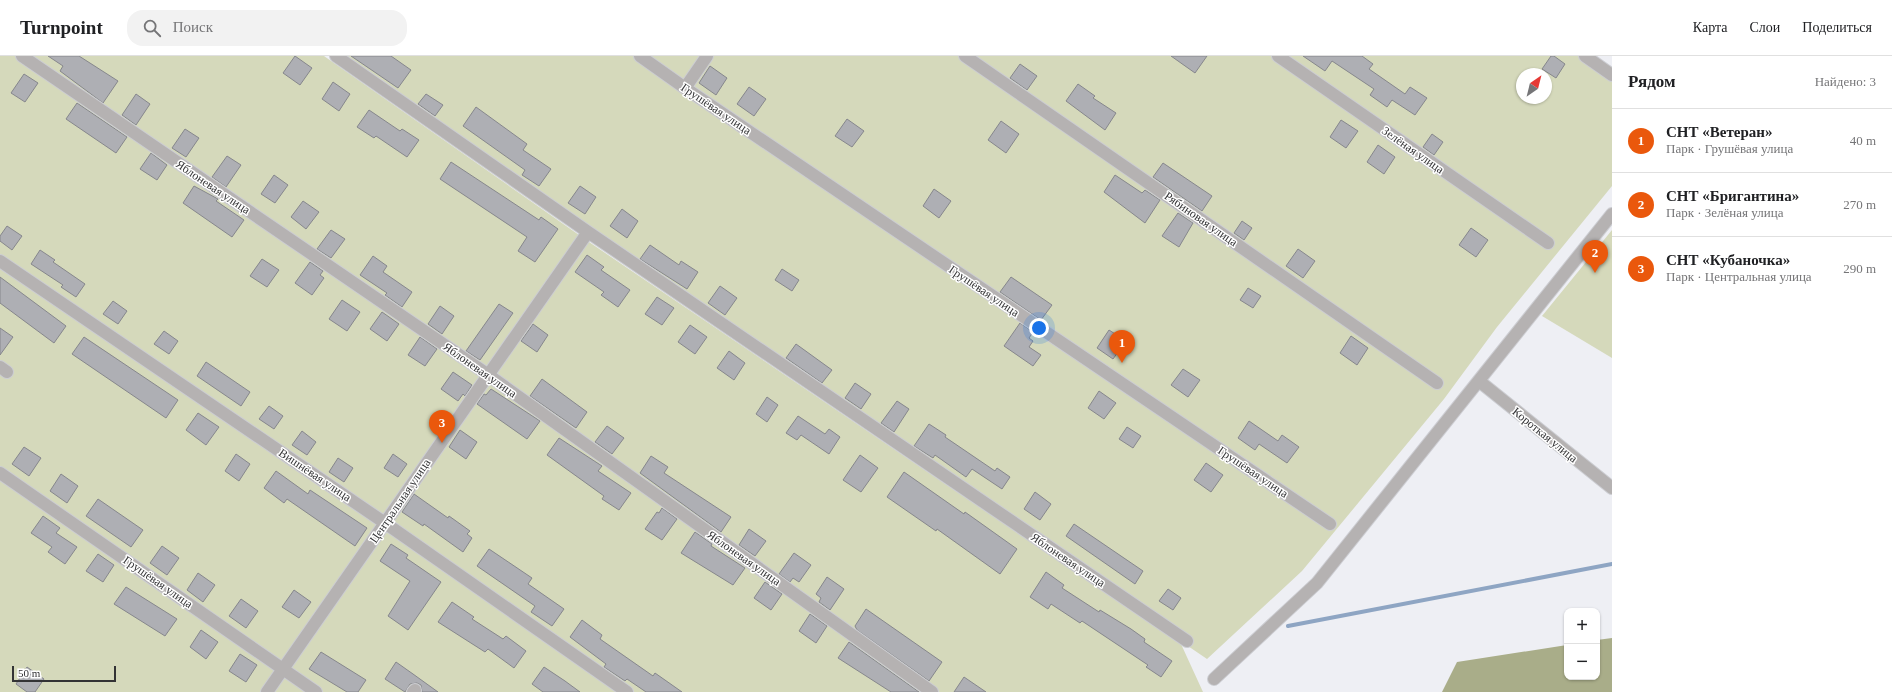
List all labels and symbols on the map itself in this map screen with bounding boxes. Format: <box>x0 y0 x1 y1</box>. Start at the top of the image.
north arrow <box>1516 68 1552 104</box>
street label: Грушёвая улица <box>678 80 754 138</box>
street label: Зелёная улица <box>1379 123 1447 177</box>
street label: Яблоневая улица <box>173 157 253 217</box>
street label: Рябиновая улица <box>1162 189 1241 250</box>
pin: 2 <box>1582 240 1608 273</box>
street label: Грушёвая улица <box>946 262 1022 320</box>
your location <box>1029 318 1049 338</box>
pin: 1 <box>1109 330 1135 363</box>
street label: Яблоневая улица <box>441 339 520 401</box>
street label: Короткая улица <box>1510 405 1581 466</box>
pin: 3 <box>429 410 455 443</box>
street label: Грушёвая улица <box>1215 443 1291 501</box>
street label: Вишнёвая улица <box>276 446 354 505</box>
street label: Центральная улица <box>367 456 434 546</box>
street label: Яблоневая улица <box>705 527 784 589</box>
street label: Яблоневая улица <box>1028 530 1108 590</box>
street label: Грушёвая улица <box>121 553 196 612</box>
scale bar <box>12 664 116 683</box>

